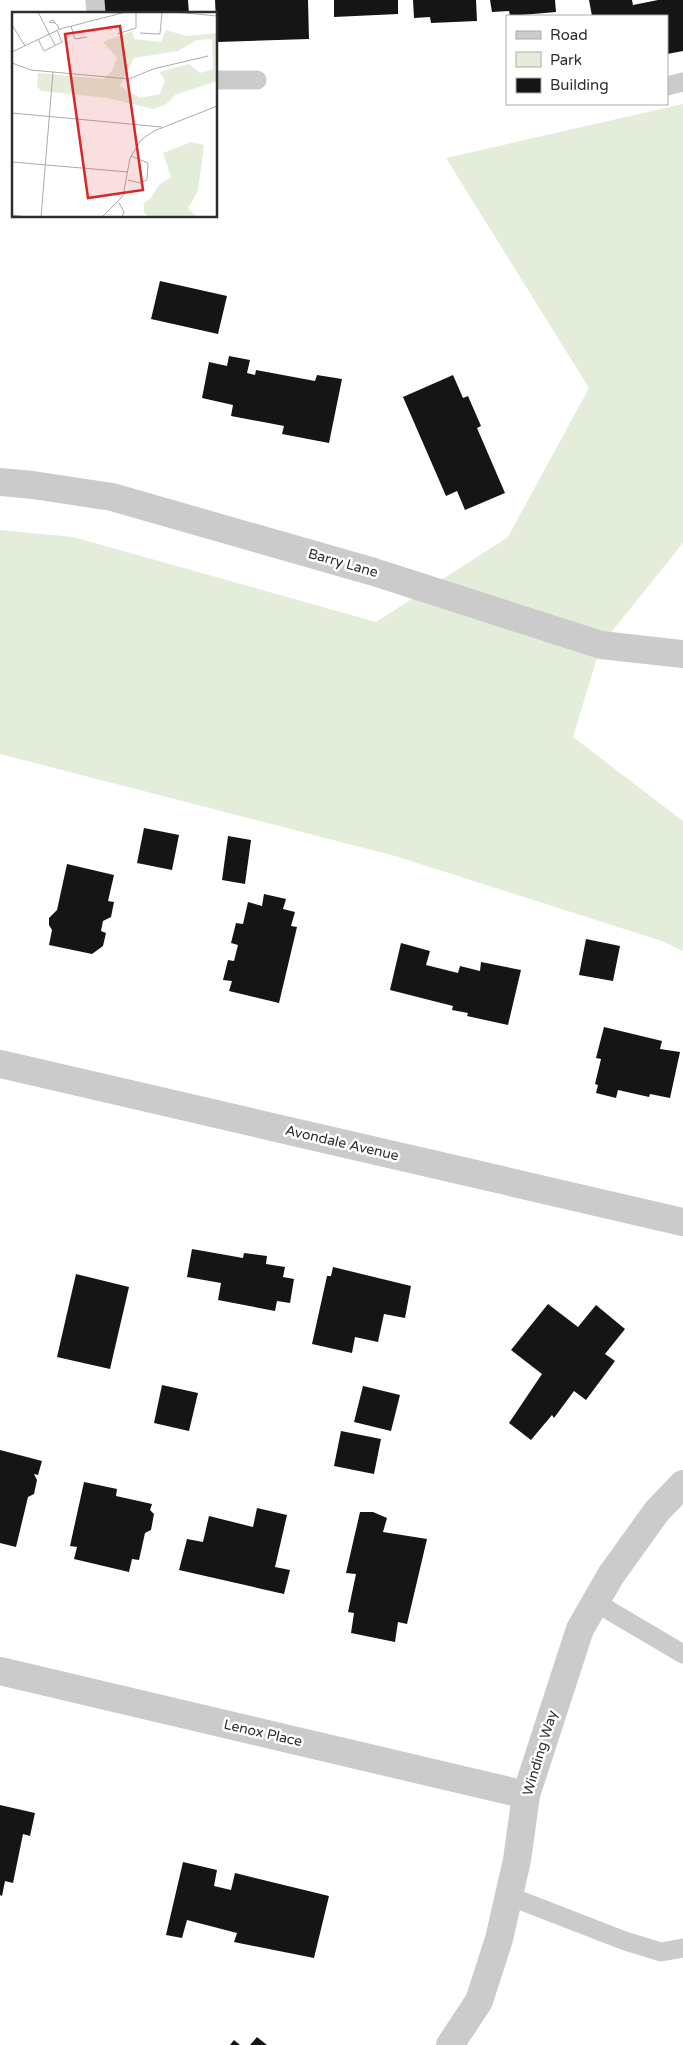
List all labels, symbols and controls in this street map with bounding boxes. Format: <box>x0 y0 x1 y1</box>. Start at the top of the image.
inset map <box>12 12 218 218</box>
legend <box>506 15 668 105</box>
text: Road <box>550 26 588 44</box>
text: Park <box>550 51 582 69</box>
text: Building <box>550 76 609 94</box>
street label: Barry Lane <box>306 545 380 581</box>
street label: Avondale Avenue <box>283 1122 401 1164</box>
street label: Winding Way <box>519 1708 561 1798</box>
street label: Lenox Place <box>222 1716 304 1750</box>

